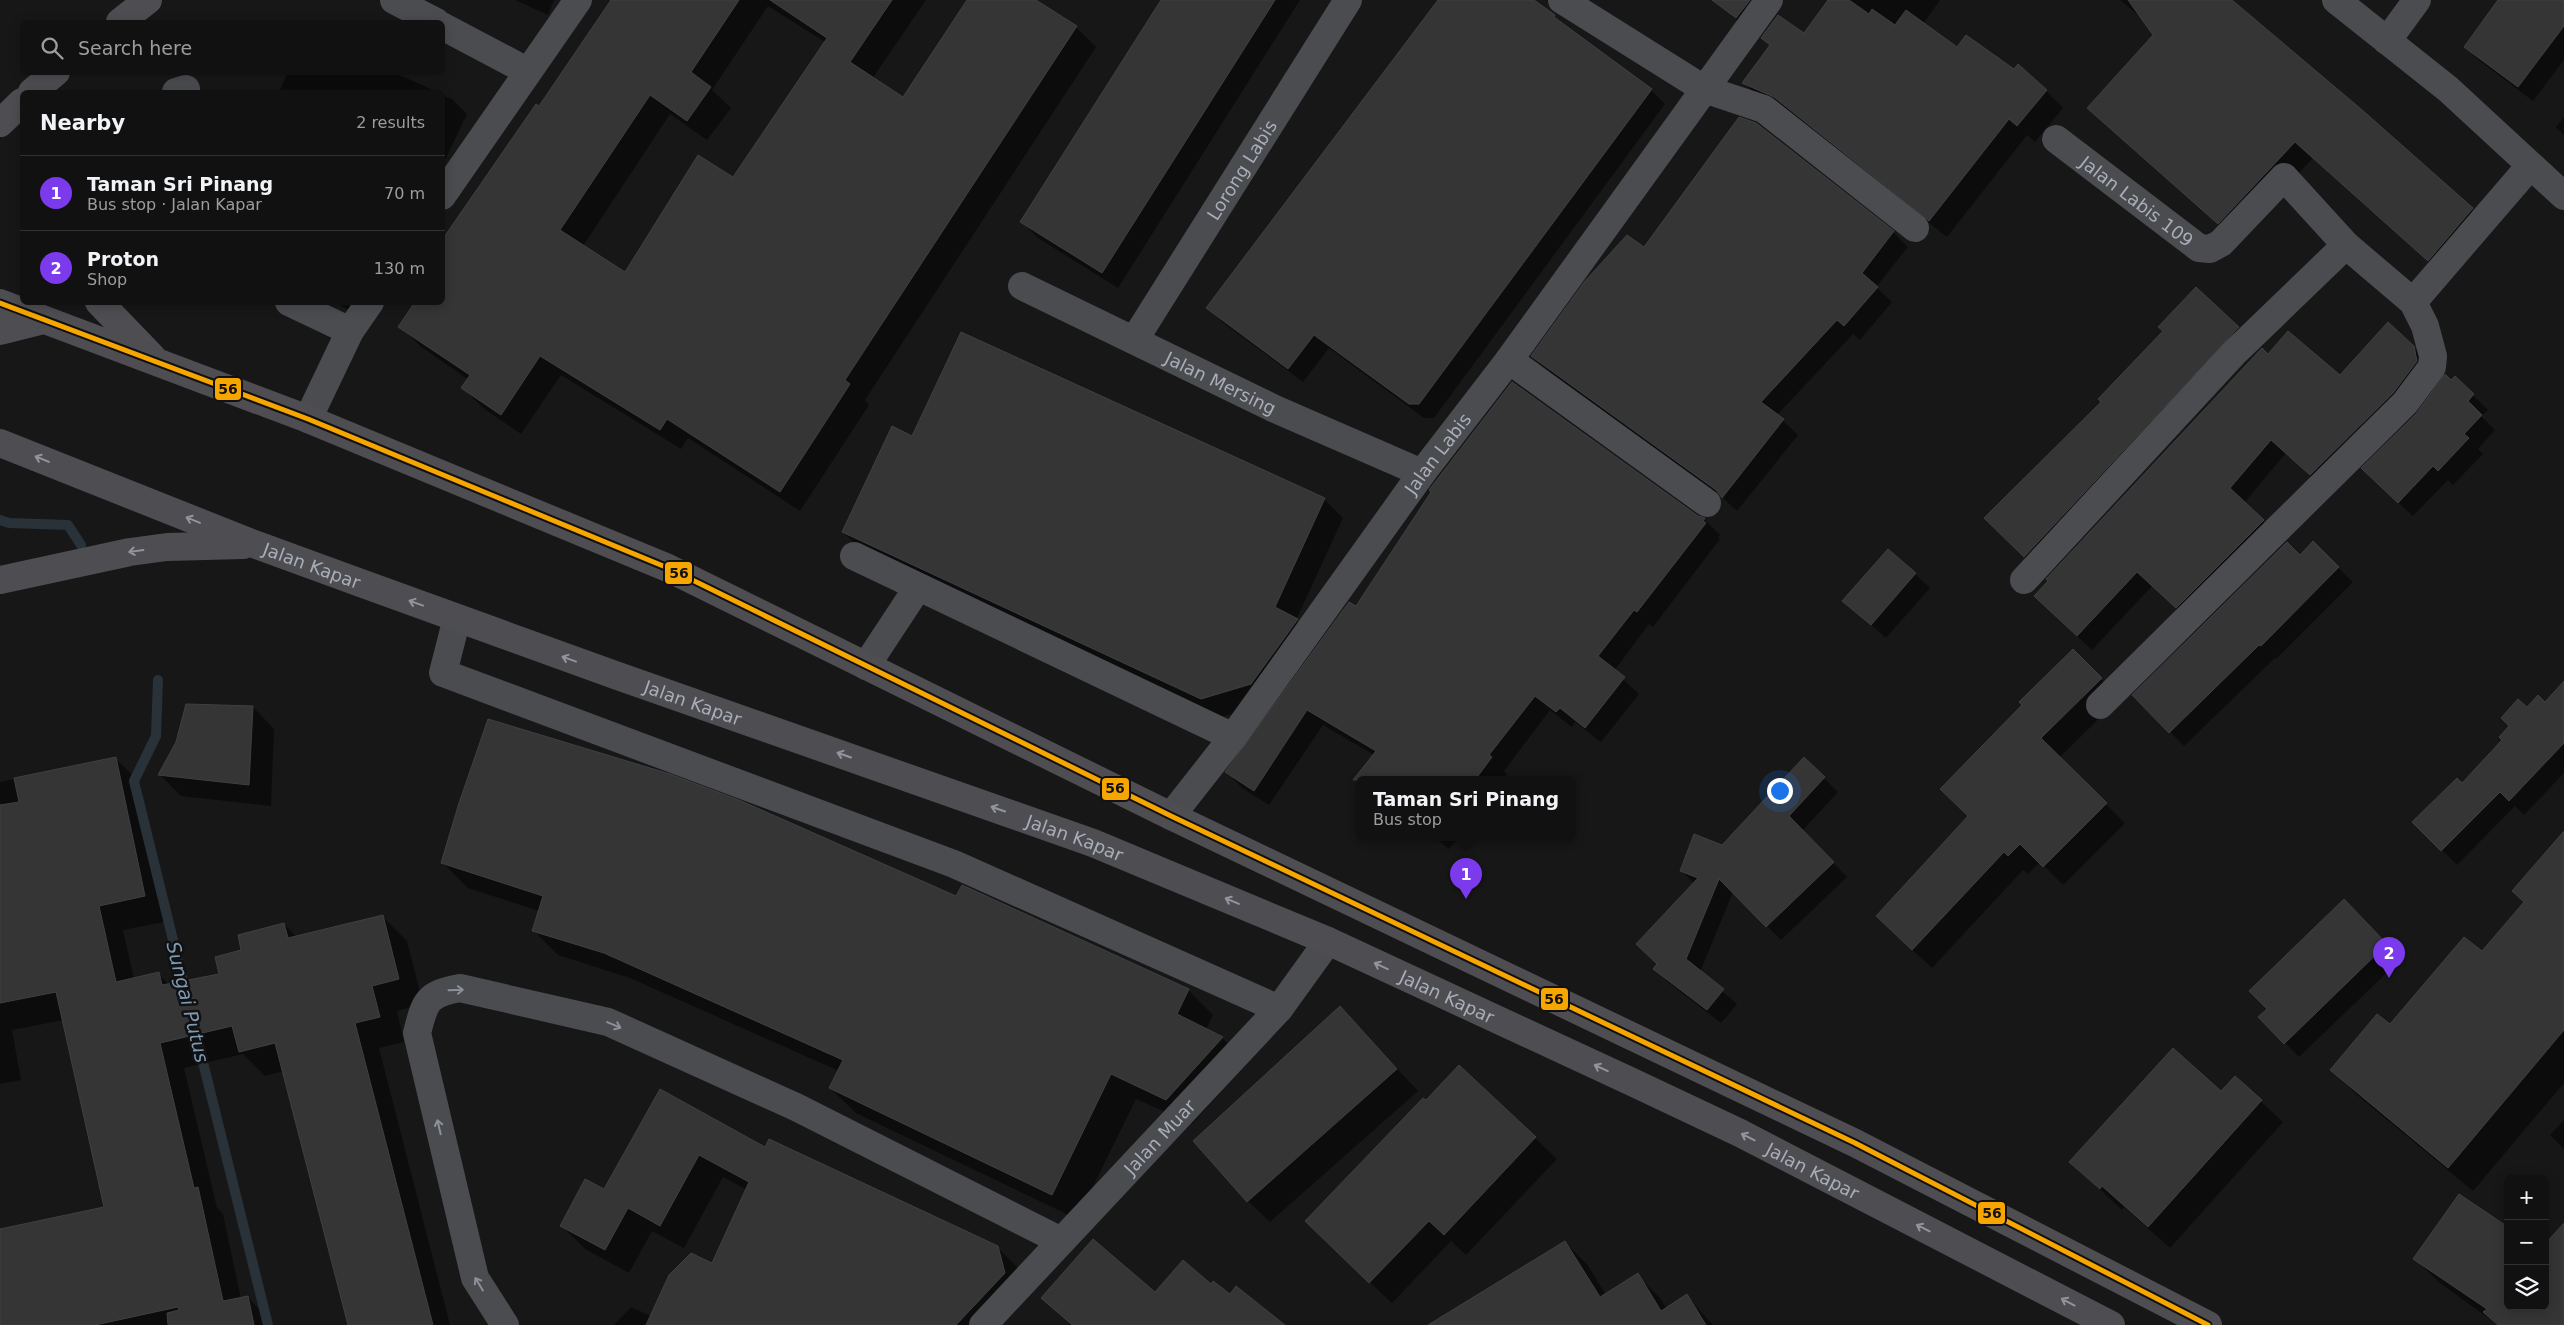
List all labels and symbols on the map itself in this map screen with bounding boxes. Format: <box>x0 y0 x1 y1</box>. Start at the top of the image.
street label: Lorong Labis <box>1202 116 1281 224</box>
street label: Jalan Labis 109 <box>2076 150 2198 251</box>
street label: Jalan Mersing <box>1161 346 1280 418</box>
line badge: 56 <box>214 377 242 401</box>
text: 56 <box>218 381 238 397</box>
street label: Jalan Labis <box>1399 409 1475 499</box>
one-way arrow <box>35 454 50 464</box>
one-way arrow <box>186 515 201 524</box>
street label: Jalan Kapar <box>259 537 364 593</box>
one-way arrow <box>128 547 144 557</box>
line badge: 56 <box>664 561 693 585</box>
text: 56 <box>669 565 689 581</box>
one-way arrow <box>409 598 424 607</box>
one-way arrow <box>562 654 577 663</box>
street label: Jalan Kapar <box>640 675 745 729</box>
one-way arrow <box>836 750 852 760</box>
line badge: 56 <box>1101 777 1130 801</box>
your location <box>1767 778 1793 804</box>
text: 56 <box>1105 780 1125 796</box>
one-way arrow <box>990 804 1006 813</box>
street label: Jalan Kapar <box>1023 810 1127 865</box>
pin: 1 <box>1450 858 1482 899</box>
one-way arrow <box>1225 895 1240 905</box>
pin: 2 <box>2373 937 2405 978</box>
water label: Sungai Putus <box>162 939 214 1065</box>
one-way arrow <box>1374 961 1389 971</box>
street label: Jalan Kapar <box>1396 965 1498 1027</box>
one-way arrow <box>448 985 464 994</box>
line badge: 56 <box>1540 987 1569 1011</box>
text: 56 <box>1544 991 1564 1007</box>
one-way arrow <box>606 1021 621 1031</box>
one-way arrow <box>1594 1062 1609 1072</box>
street label: Jalan Muar <box>1119 1094 1200 1179</box>
one-way arrow <box>434 1119 443 1135</box>
one-way arrow <box>1741 1132 1756 1141</box>
street label: Jalan Kapar <box>1762 1137 1863 1204</box>
line badge: 56 <box>1977 1201 2006 1225</box>
text: 56 <box>1982 1205 2002 1221</box>
one-way arrow <box>1916 1223 1931 1233</box>
one-way arrow <box>474 1277 484 1291</box>
one-way arrow <box>2061 1297 2076 1306</box>

